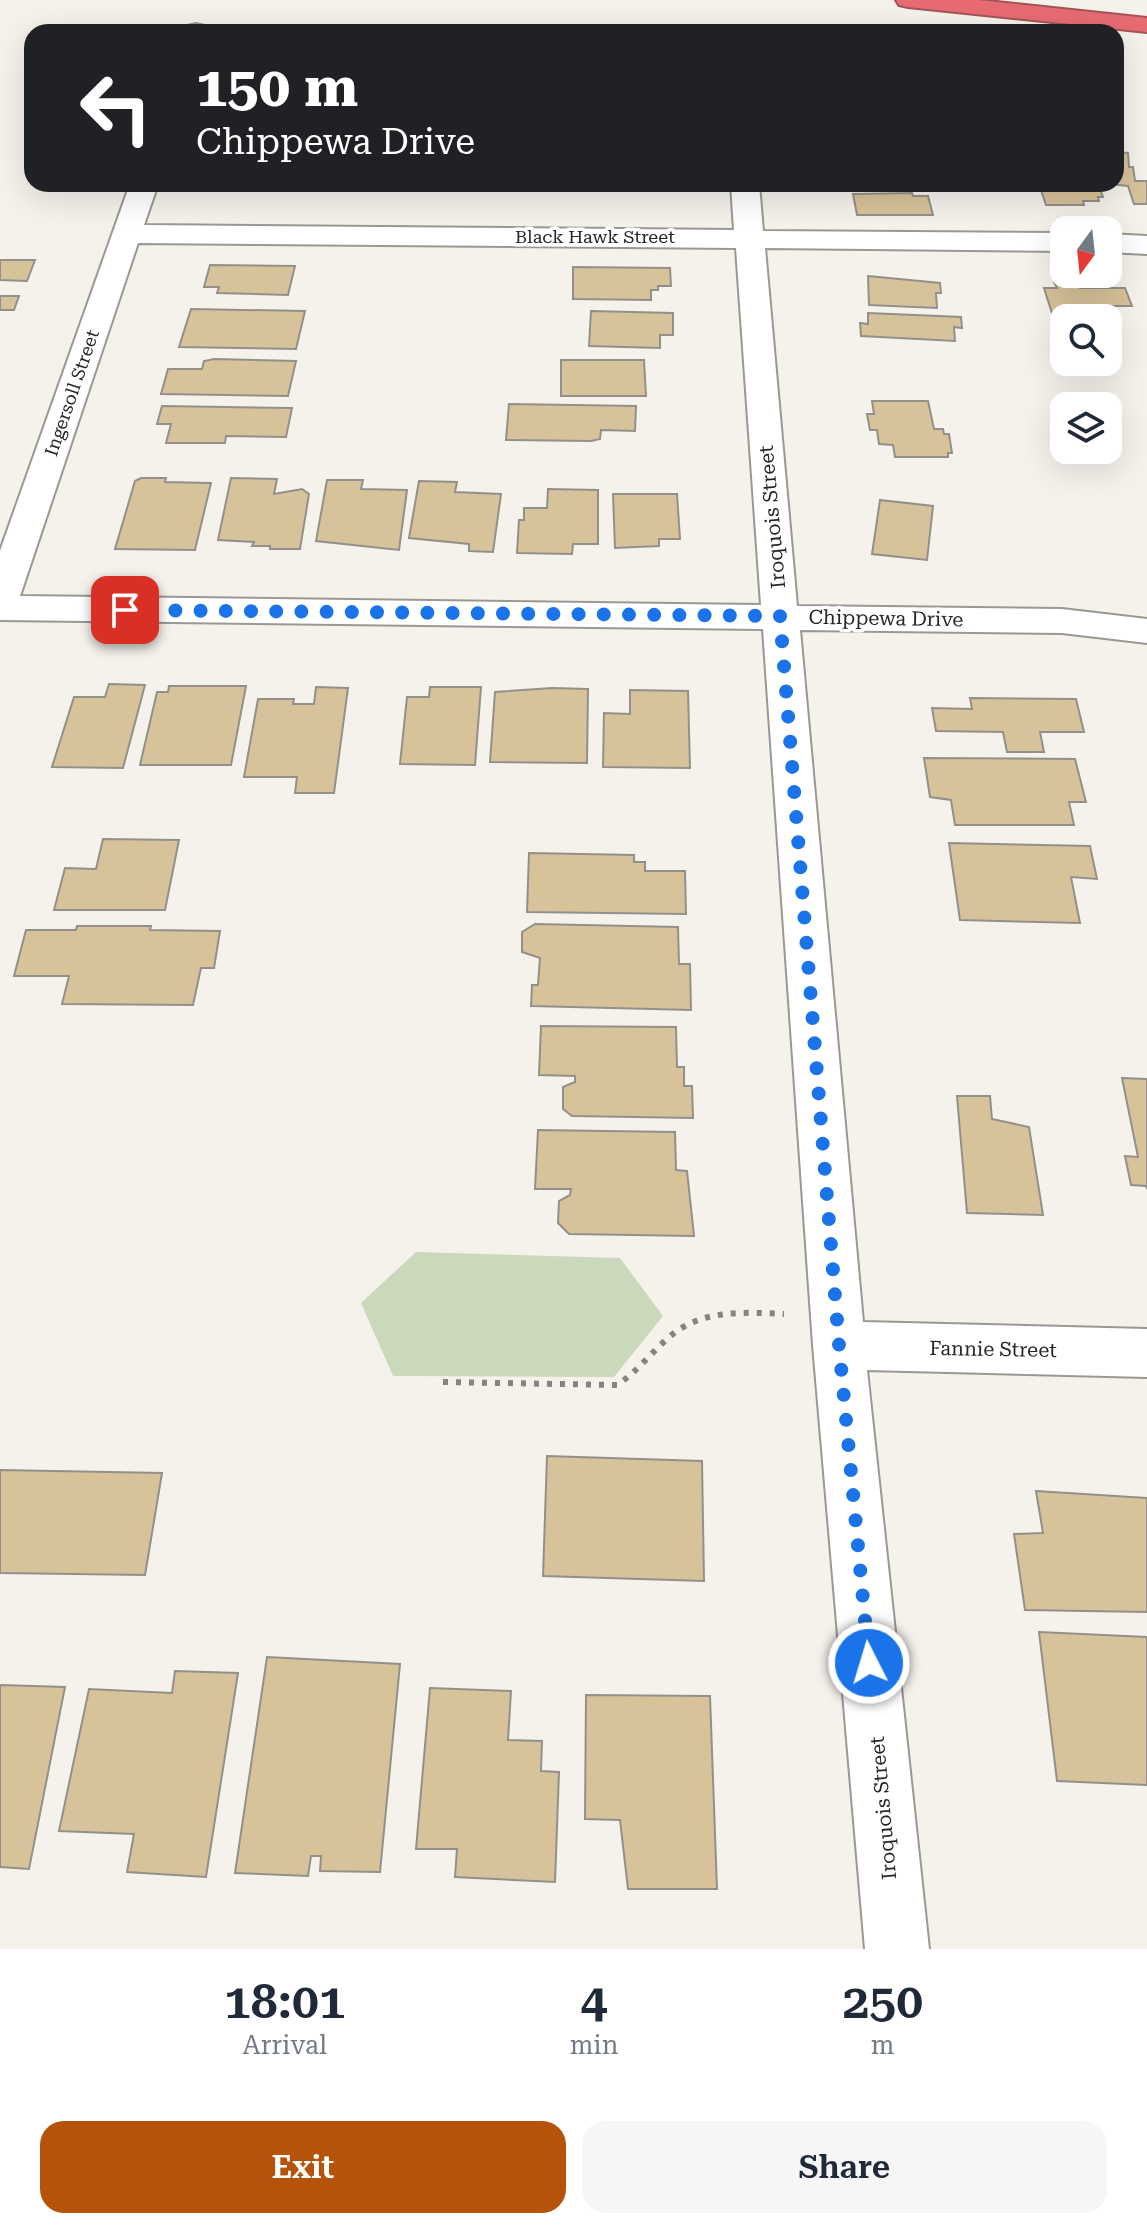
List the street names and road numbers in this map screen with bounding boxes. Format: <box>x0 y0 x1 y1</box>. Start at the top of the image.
street label: Black Hawk Street <box>515 226 675 247</box>
street label: Ingersoll Street <box>40 327 103 459</box>
street label: Iroquois Street <box>754 444 790 590</box>
street label: Chippewa Drive <box>808 605 964 631</box>
street label: Fannie Street <box>929 1336 1057 1362</box>
street label: Iroquois Street <box>865 1735 901 1881</box>

